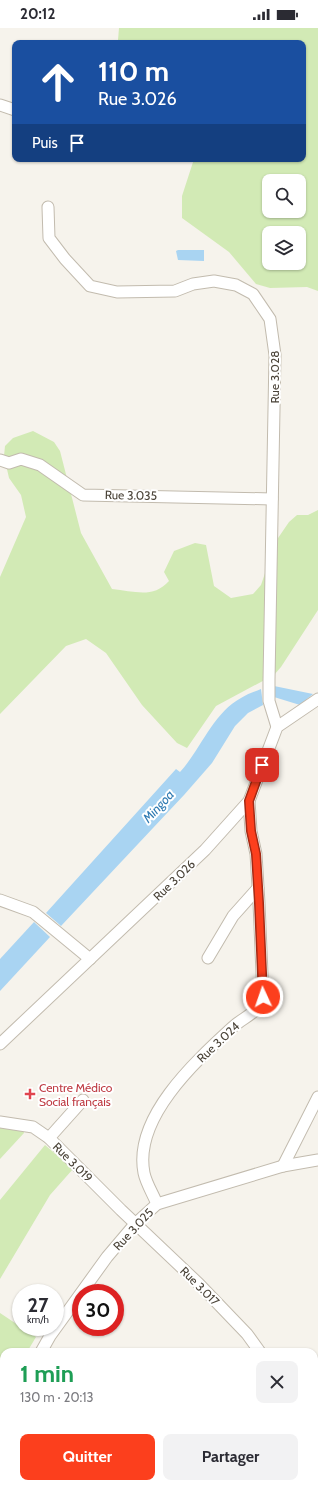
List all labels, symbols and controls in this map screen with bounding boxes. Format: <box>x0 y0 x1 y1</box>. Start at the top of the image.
text: 20:12 <box>20 5 55 23</box>
text: 110 m <box>98 54 169 88</box>
icon: ahead <box>32 56 84 108</box>
text: Rue 3.026 <box>98 88 177 110</box>
icon: arrive <box>66 132 88 154</box>
text: Puis <box>32 134 58 152</box>
map controls <box>262 174 306 270</box>
button: search <box>262 174 306 218</box>
button: layers <box>262 226 306 270</box>
street label: Rue 3.028 <box>267 351 282 403</box>
street label: Rue 3.035 <box>105 487 157 503</box>
pin <box>245 748 279 782</box>
icon: arrive <box>251 754 273 776</box>
water label: Mingoa <box>138 786 177 826</box>
street label: Rue 3.026 <box>150 856 198 904</box>
position arrow <box>242 976 284 1018</box>
street label: Rue 3.024 <box>194 1019 242 1065</box>
place label: Centre Médico Social français <box>39 1080 113 1109</box>
marker: Centre Médico Social français <box>24 1088 36 1100</box>
street label: Rue 3.019 <box>50 1139 96 1185</box>
street label: Rue 3.025 <box>110 1205 156 1253</box>
street label: Rue 3.017 <box>177 1263 223 1309</box>
speed limit sign: 30 <box>72 1284 124 1336</box>
text: 27 <box>28 1293 48 1317</box>
text: km/h <box>27 1313 49 1326</box>
text: 1 min <box>20 1359 74 1388</box>
button: close <box>256 1361 298 1403</box>
text: 130 m · 20:13 <box>20 1389 93 1405</box>
button: Quitter <box>20 1434 155 1480</box>
button: Partager <box>163 1434 298 1480</box>

